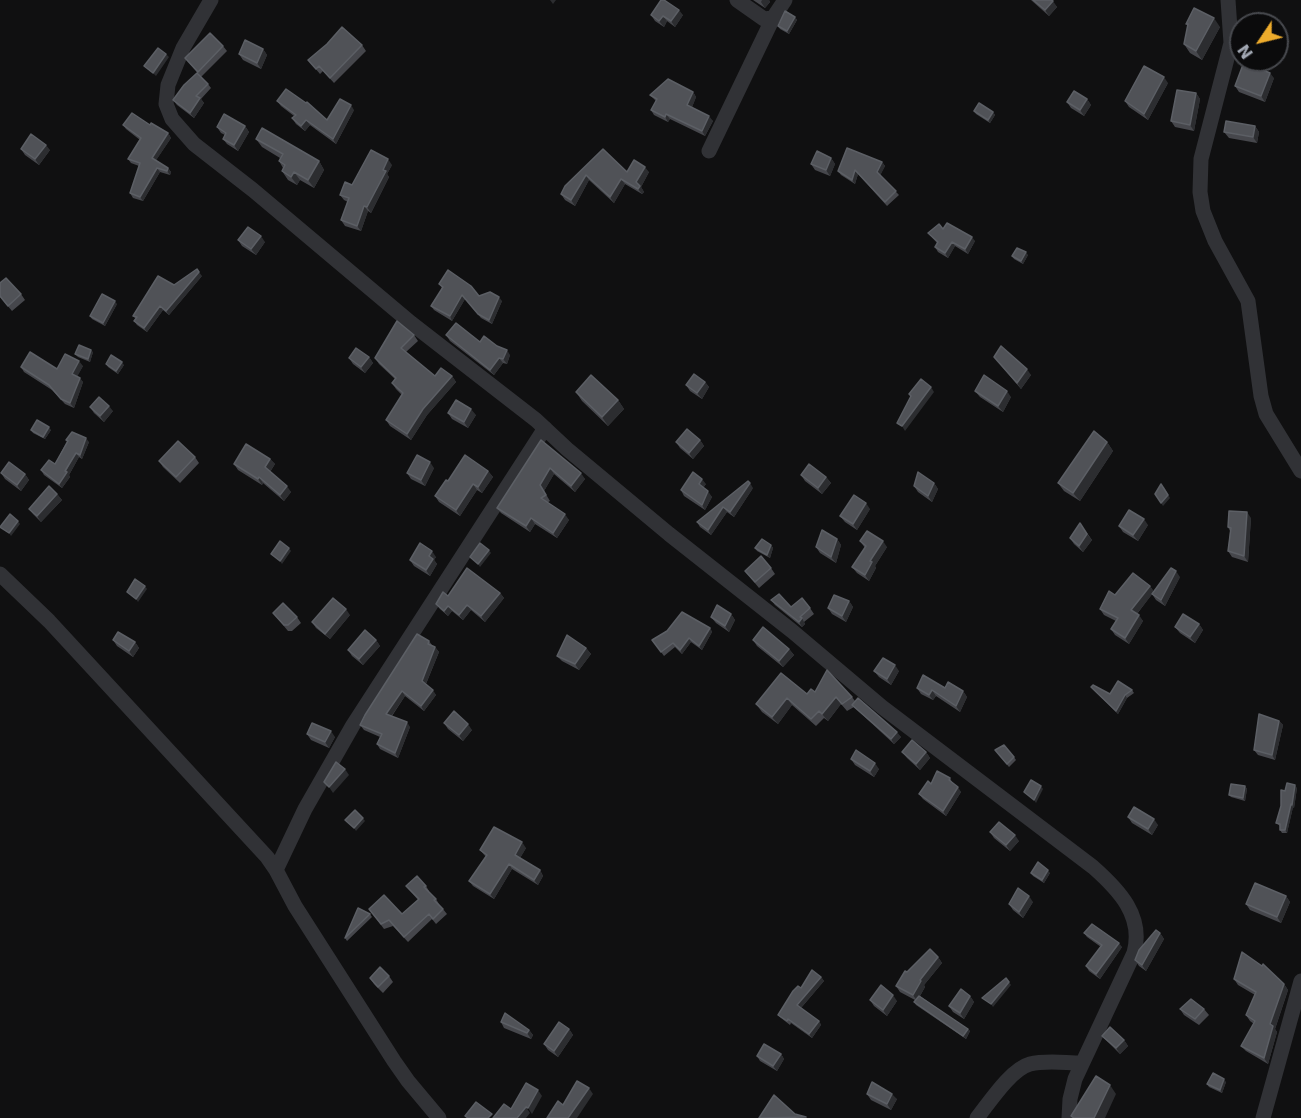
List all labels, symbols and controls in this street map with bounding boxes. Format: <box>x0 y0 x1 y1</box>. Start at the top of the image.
north arrow <box>1229 12 1289 72</box>
text: N <box>1234 41 1257 62</box>

